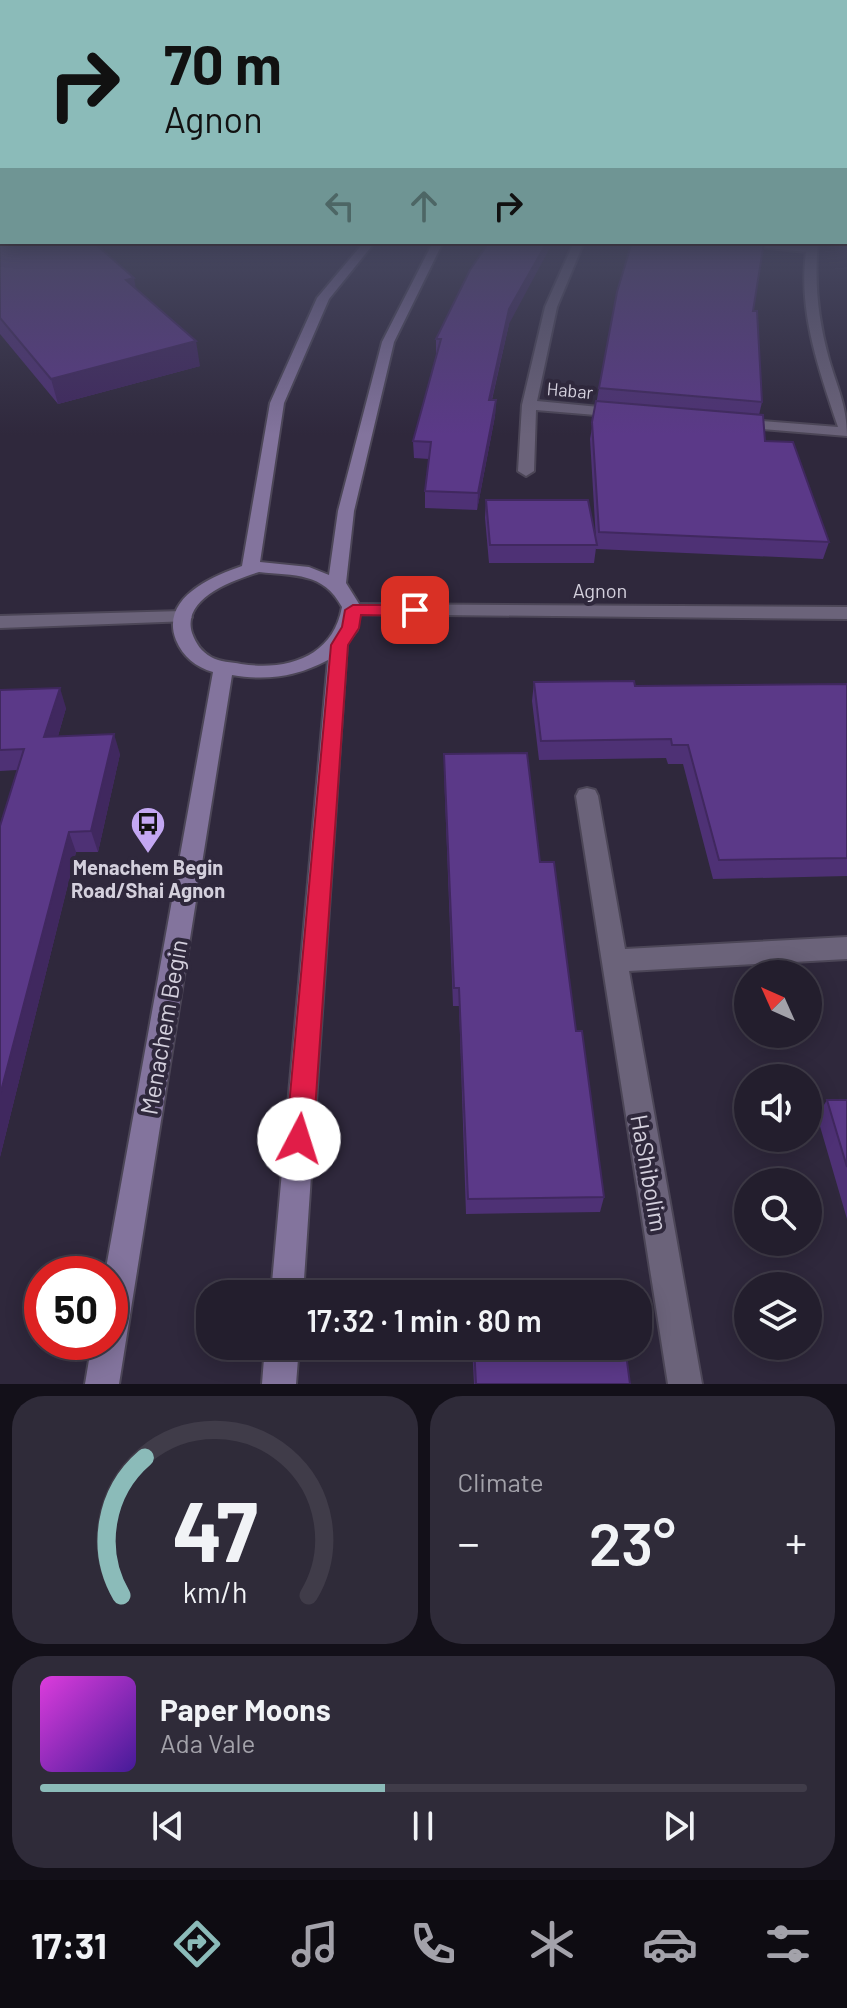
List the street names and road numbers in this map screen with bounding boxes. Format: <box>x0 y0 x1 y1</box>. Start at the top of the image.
street label: Habar <box>546 377 595 403</box>
street label: Agnon <box>573 578 627 602</box>
street label: Menachem Begin <box>133 937 193 1117</box>
street label: HaShibolim <box>625 1112 675 1234</box>

